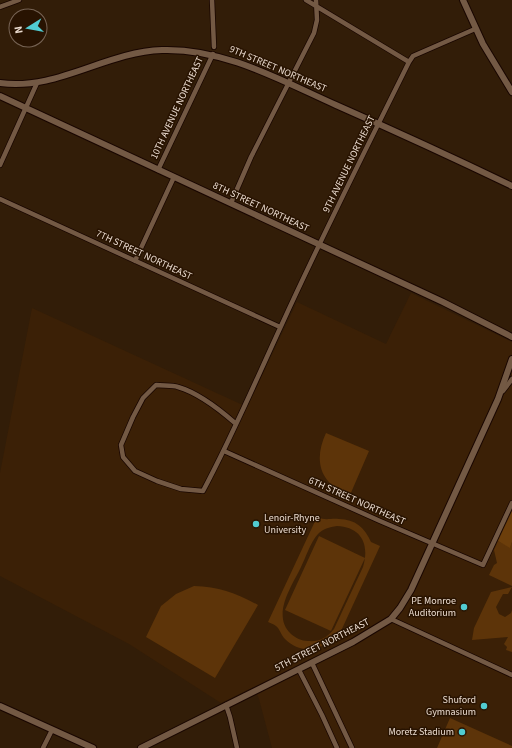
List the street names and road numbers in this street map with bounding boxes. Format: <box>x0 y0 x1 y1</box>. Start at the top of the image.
street label: 9TH STREET NORTHEAST <box>227 42 330 96</box>
street label: 10TH AVENUE NORTHEAST <box>147 54 207 161</box>
street label: 9TH AVENUE NORTHEAST <box>319 112 379 215</box>
street label: 8TH STREET NORTHEAST <box>211 179 312 236</box>
street label: 7TH STREET NORTHEAST <box>94 227 195 284</box>
street label: 6TH STREET NORTHEAST <box>306 473 408 529</box>
street label: 5TH STREET NORTHEAST <box>272 615 372 675</box>

